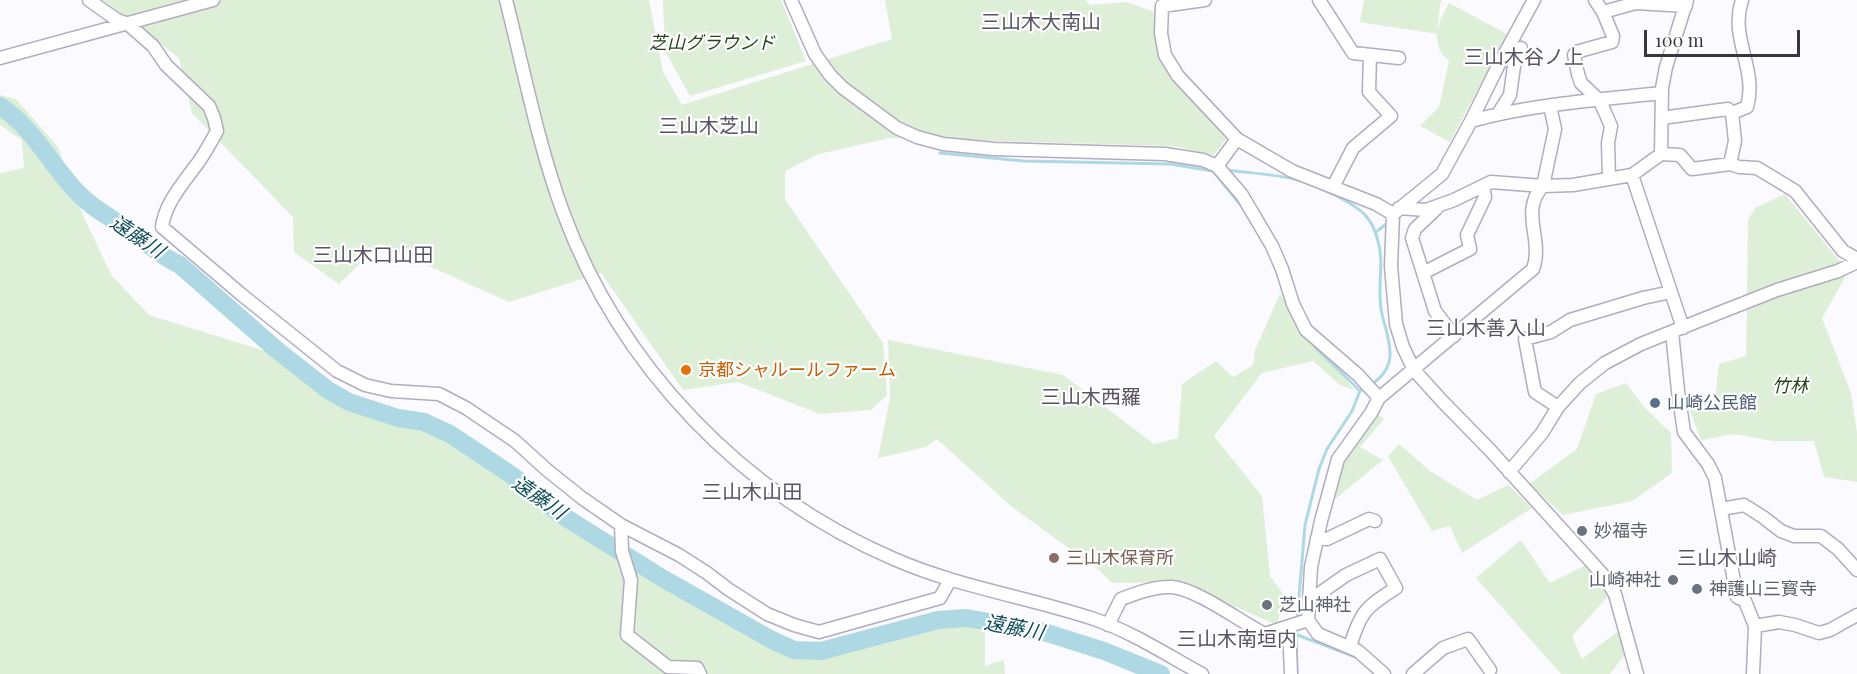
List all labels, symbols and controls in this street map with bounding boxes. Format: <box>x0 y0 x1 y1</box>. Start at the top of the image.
district label: 三山木大南山 <box>981 11 1101 35</box>
scale bar <box>1647 18 1803 56</box>
text: 100 m <box>1655 28 1704 52</box>
park label: 芝山グラウンド <box>649 32 775 54</box>
district label: 三山木谷ノ上 <box>1464 46 1584 70</box>
district label: 三山木芝山 <box>659 115 759 139</box>
water label: 遠藤川 <box>105 210 169 264</box>
district label: 三山木口山田 <box>313 244 433 268</box>
district label: 三山木善入山 <box>1426 317 1546 341</box>
place label: 京都シャルールファーム <box>698 359 896 381</box>
marker: 京都シャルールファーム <box>679 363 693 377</box>
park label: 竹林 <box>1772 375 1808 397</box>
district label: 三山木西羅 <box>1041 386 1141 410</box>
place label: 山崎公民館 <box>1667 392 1757 414</box>
marker: 山崎公民館 <box>1648 396 1662 410</box>
water label: 遠藤川 <box>508 471 570 525</box>
district label: 三山木山田 <box>702 481 802 505</box>
place label: 妙福寺 <box>1594 520 1648 542</box>
marker: 妙福寺 <box>1575 524 1589 538</box>
place label: 三山木保育所 <box>1066 547 1174 569</box>
district label: 三山木山崎 <box>1677 547 1777 571</box>
marker: 三山木保育所 <box>1047 551 1061 565</box>
place label: 山崎神社 <box>1589 569 1661 591</box>
marker: 山崎神社 <box>1666 573 1680 587</box>
place label: 神護山三寳寺 <box>1709 578 1817 600</box>
marker: 神護山三寳寺 <box>1690 582 1704 596</box>
place label: 芝山神社 <box>1279 594 1351 616</box>
marker: 芝山神社 <box>1260 598 1274 612</box>
water label: 遠藤川 <box>982 610 1046 646</box>
district label: 三山木南垣内 <box>1177 628 1297 652</box>

